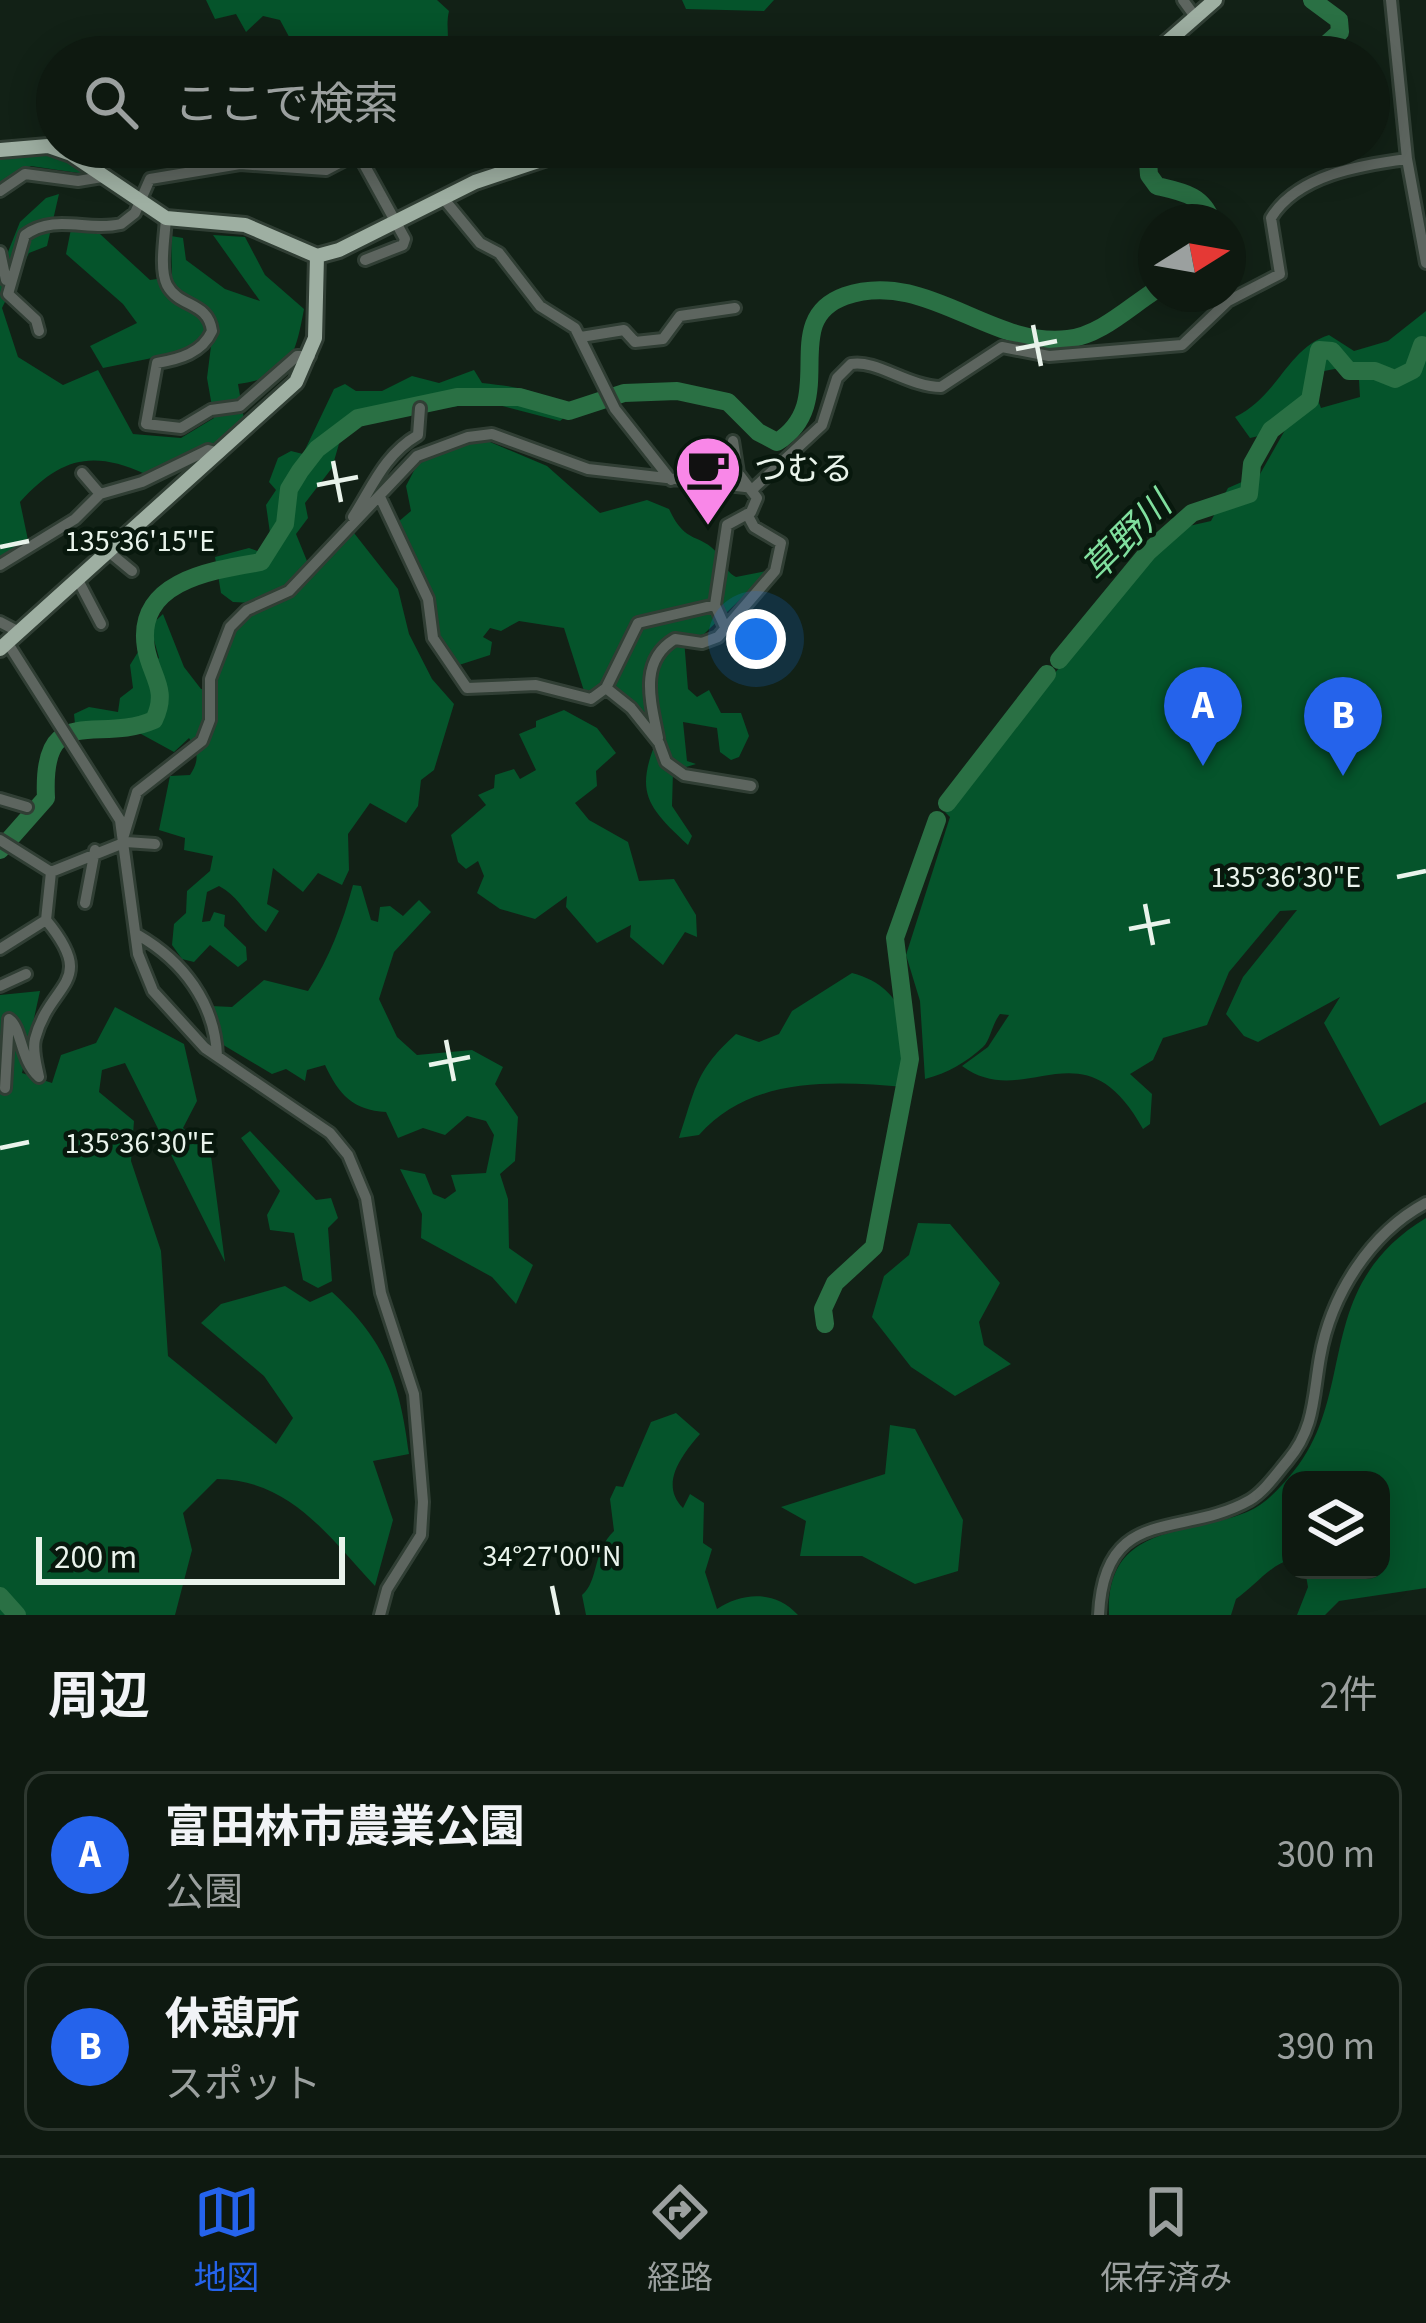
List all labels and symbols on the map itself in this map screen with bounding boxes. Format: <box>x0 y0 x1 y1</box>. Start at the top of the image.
north arrow <box>1138 204 1246 312</box>
cafe icon: つむる <box>673 434 743 528</box>
place label: つむる <box>754 446 853 493</box>
water label: 草野川 <box>1071 478 1186 593</box>
text: 135°36'15"E <box>65 520 215 563</box>
your location <box>726 609 786 669</box>
pin: A <box>1164 667 1242 766</box>
pin: B <box>1304 677 1382 776</box>
text: 135°36'30"E <box>1211 856 1361 899</box>
text: 135°36'30"E <box>65 1122 215 1165</box>
scale bar <box>36 1531 345 1584</box>
text: 34°27'00"N <box>482 1535 622 1578</box>

